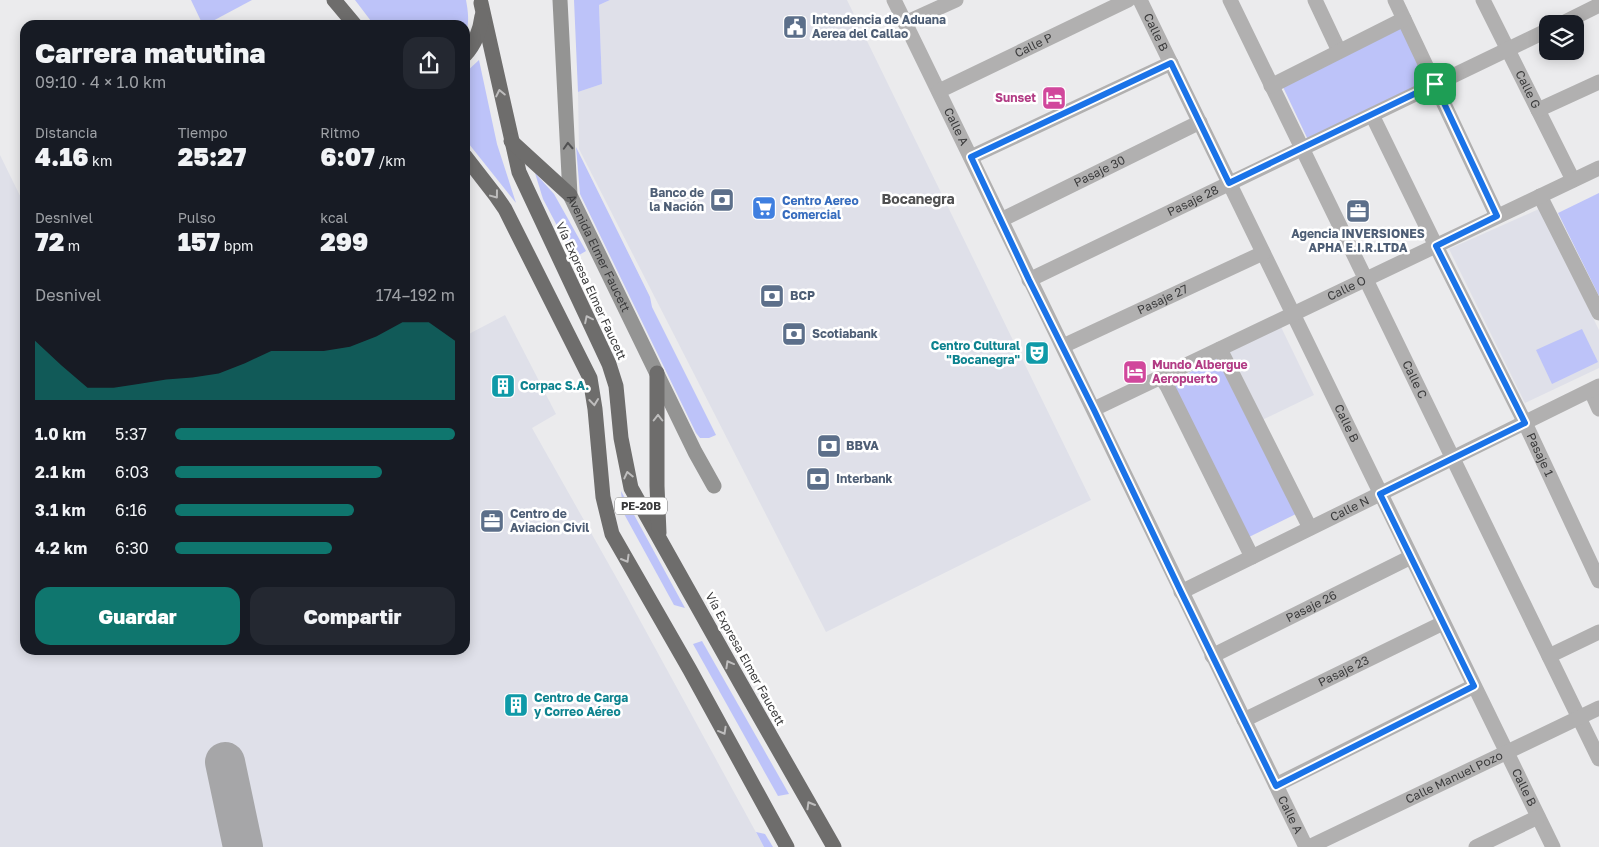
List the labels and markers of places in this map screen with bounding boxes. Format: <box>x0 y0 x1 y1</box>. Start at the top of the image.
place label: Intendencia de Aduana Aerea del Callao <box>812 12 946 41</box>
public building icon: Intendencia de Aduana Aerea del Callao <box>782 14 808 40</box>
pin <box>1414 63 1456 105</box>
hotel icon: Sunset <box>1041 85 1067 111</box>
place label: Sunset <box>995 90 1036 105</box>
place label: Banco de la Nación <box>649 185 704 214</box>
bank icon: Banco de la Nación <box>709 187 735 213</box>
place label: Centro Aereo Comercial <box>782 193 859 222</box>
supermarket icon: Centro Aereo Comercial <box>751 195 777 221</box>
office icon: Agencia INVERSIONES APHA E.I.R.LTDA <box>1345 198 1371 224</box>
place label: Agencia INVERSIONES APHA E.I.R.LTDA <box>1291 226 1425 255</box>
bank icon: BCP <box>759 283 785 309</box>
place label: BCP <box>790 288 815 303</box>
bank icon: Scotiabank <box>781 321 807 347</box>
place label: Scotiabank <box>812 326 878 341</box>
place label: Centro Cultural "Bocanegra" <box>931 338 1020 367</box>
theatre icon: Centro Cultural "Bocanegra" <box>1024 340 1050 366</box>
place label: Mundo Albergue Aeropuerto <box>1152 357 1248 386</box>
hotel icon: Mundo Albergue Aeropuerto <box>1122 359 1148 385</box>
building icon: Corpac S.A. <box>490 373 516 399</box>
place label: Corpac S.A. <box>520 378 589 393</box>
bank icon: BBVA <box>816 433 842 459</box>
place label: BBVA <box>846 438 879 453</box>
bank icon: Interbank <box>805 466 831 492</box>
place label: Interbank <box>836 471 892 486</box>
place label: Centro de Aviacion Civil <box>510 506 589 535</box>
office icon: Centro de Aviacion Civil <box>479 508 505 534</box>
place label: Centro de Carga y Correo Aéreo <box>534 690 628 719</box>
building icon: Centro de Carga y Correo Aéreo <box>503 692 529 718</box>

